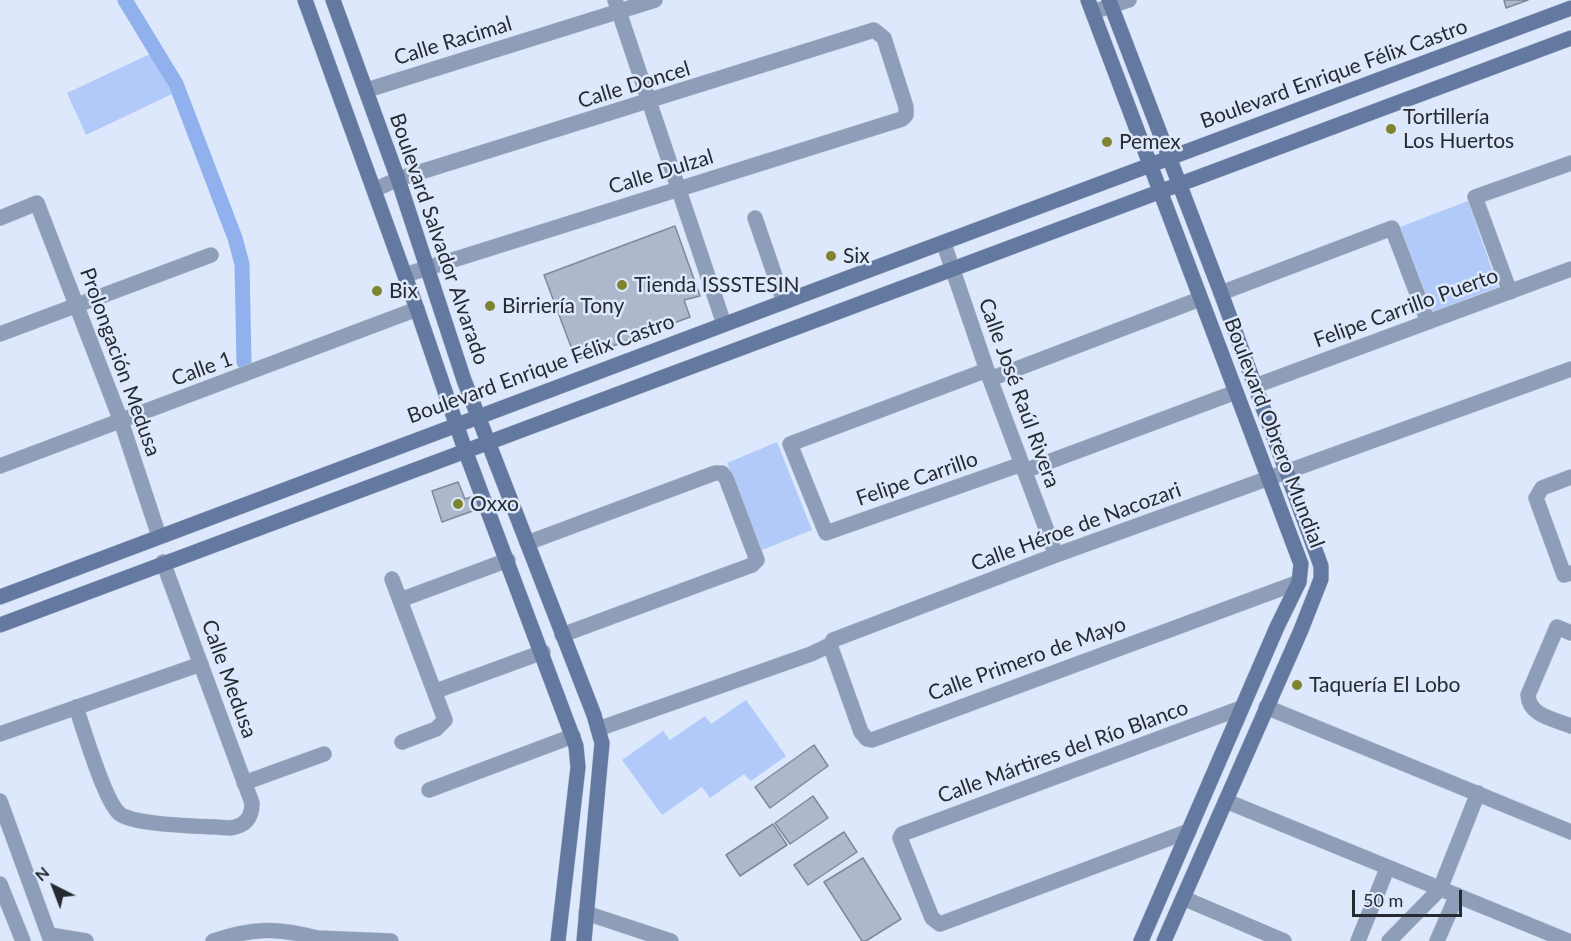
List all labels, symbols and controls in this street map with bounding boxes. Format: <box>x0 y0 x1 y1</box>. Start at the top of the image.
street label: Calle Racimal <box>391 11 515 71</box>
street label: Boulevard Enrique Félix Castro <box>1197 14 1471 134</box>
street label: Calle Doncel <box>575 56 693 114</box>
place label: Tortillería Los Huertos <box>1403 104 1514 154</box>
street label: Boulevard Salvador Alvarado <box>384 110 494 368</box>
marker: Tortillería Los Huertos <box>1384 122 1398 136</box>
place label: Pemex <box>1119 129 1181 155</box>
marker: Pemex <box>1100 135 1114 149</box>
street label: Calle Dulzal <box>606 144 716 200</box>
place label: Six <box>843 243 870 269</box>
marker: Six <box>824 249 838 263</box>
street label: Felipe Carrillo Puerto <box>1310 263 1502 353</box>
street label: Prolongación Medusa <box>74 264 166 460</box>
place label: Tienda ISSSTESIN <box>634 272 800 298</box>
place label: Bix <box>389 278 418 304</box>
marker: Tienda ISSSTESIN <box>615 278 629 292</box>
marker: Bix <box>370 284 384 298</box>
place label: Birriería Tony <box>502 293 624 319</box>
street label: Calle José Raúl Rivera <box>973 295 1065 491</box>
marker: Birriería Tony <box>483 299 497 313</box>
street label: Boulevard Enrique Félix Castro <box>404 309 678 429</box>
street label: Boulevard Obrero Mundial <box>1218 314 1330 552</box>
street label: Calle 1 <box>168 346 236 392</box>
street label: Felipe Carrillo <box>853 446 981 512</box>
street label: Calle Héroe de Nacozari <box>968 477 1184 577</box>
place label: Oxxo <box>470 491 519 517</box>
marker: Oxxo <box>451 497 465 511</box>
street label: Calle Primero de Mayo <box>925 611 1129 707</box>
street label: Calle Medusa <box>196 616 262 742</box>
place label: Taquería El Lobo <box>1309 672 1460 698</box>
marker: Taquería El Lobo <box>1290 678 1304 692</box>
street label: Calle Mártires del Río Blanco <box>934 695 1192 809</box>
north arrow <box>24 857 84 917</box>
text: N <box>31 862 53 884</box>
scale bar <box>1355 878 1464 916</box>
text: 50 m <box>1363 889 1403 911</box>

